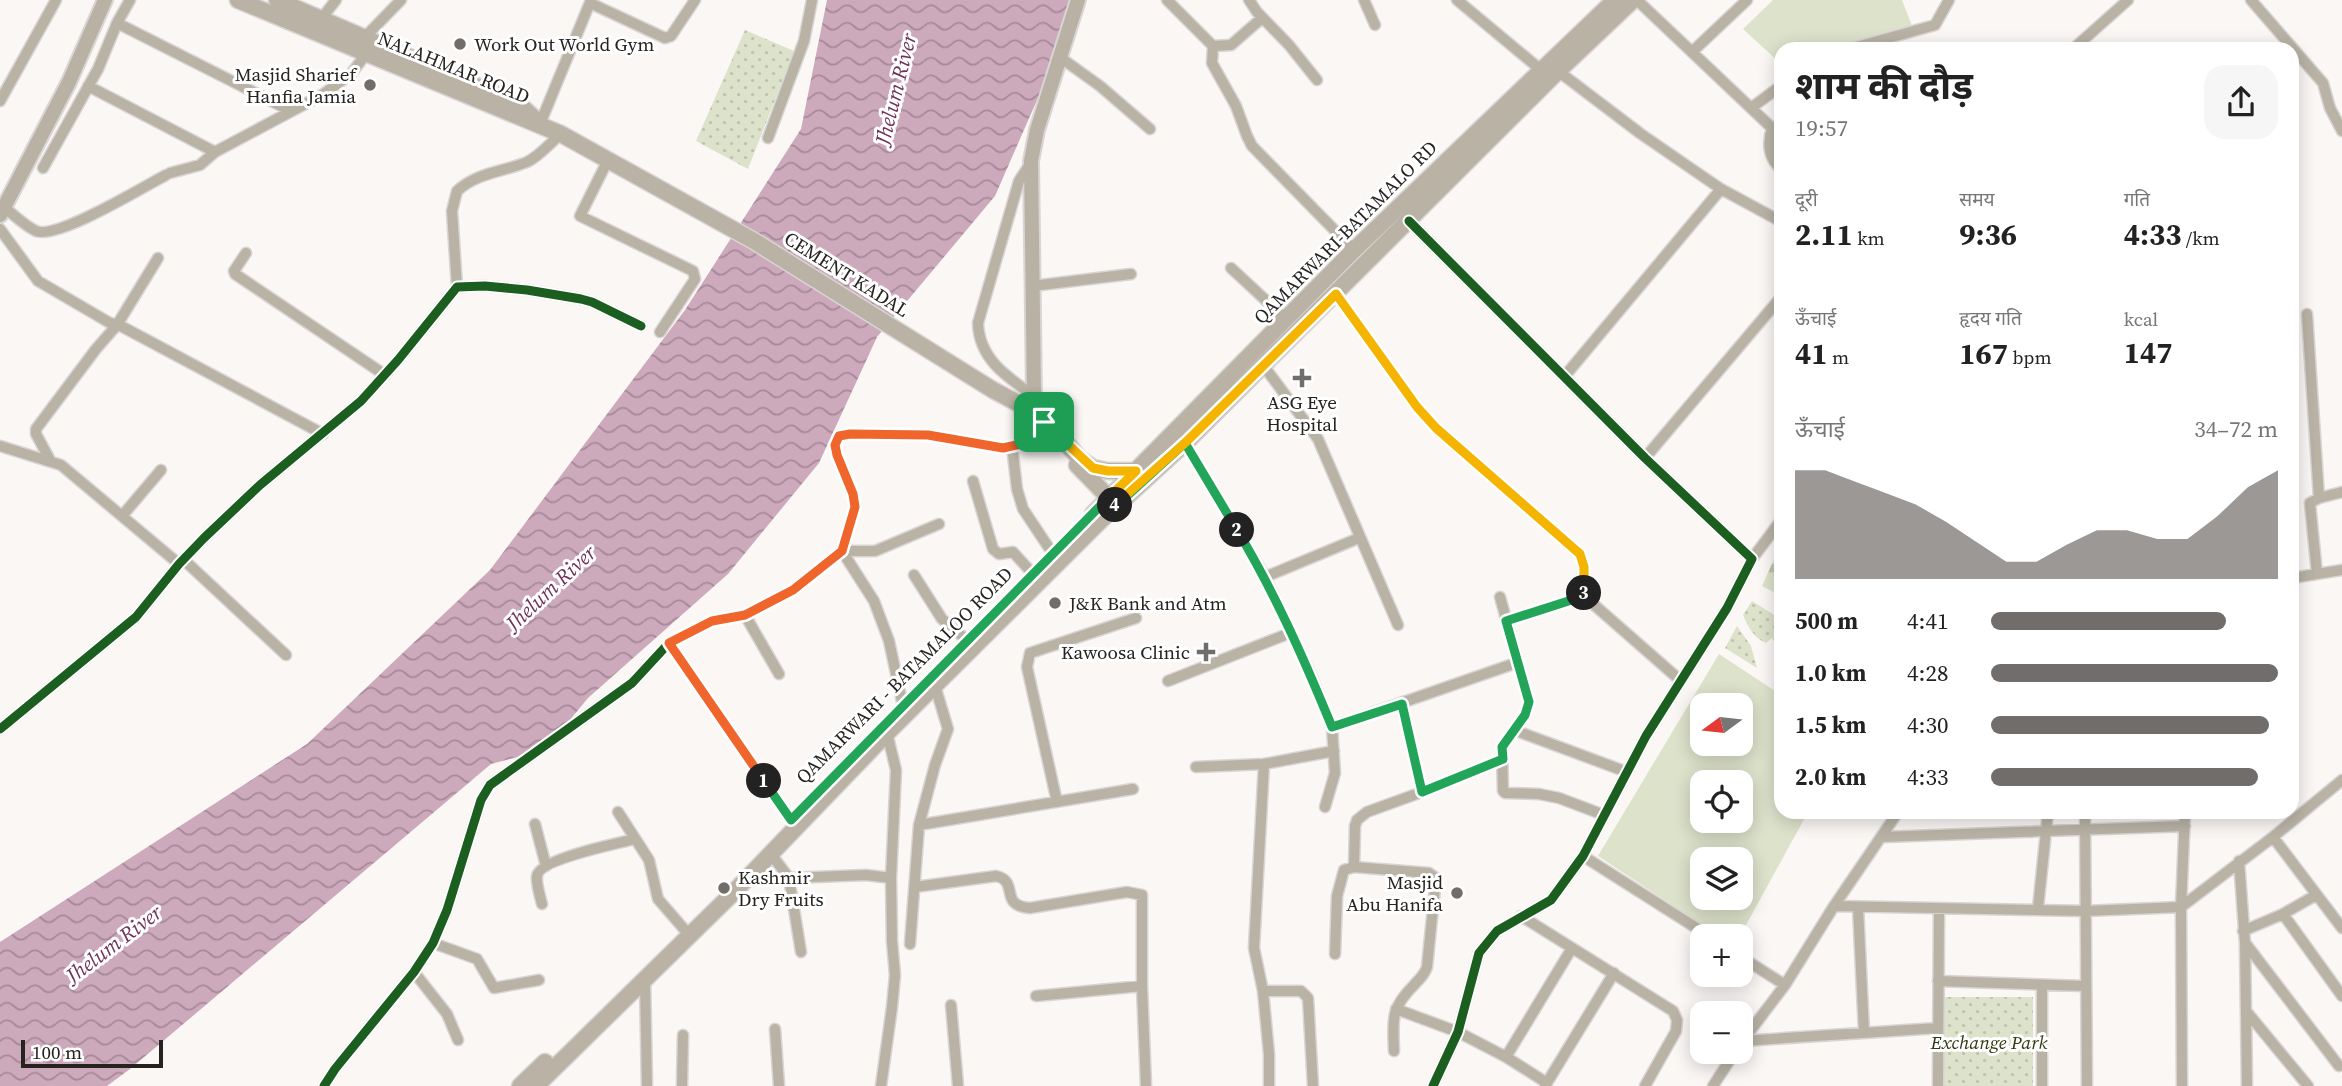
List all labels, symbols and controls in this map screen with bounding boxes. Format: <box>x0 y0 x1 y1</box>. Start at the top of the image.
street label: NALAHMAR ROAD <box>374 25 534 109</box>
water label: Jhelum River <box>867 30 923 150</box>
place label: Work Out World Gym <box>474 31 654 57</box>
marker: Work Out World Gym <box>452 36 468 52</box>
text: शाम की दौड़ <box>1795 60 1973 112</box>
place label: Masjid Sharief Hanfia Jamia <box>235 61 358 109</box>
button: share <box>2204 65 2278 139</box>
marker: Masjid Sharief Hanfia Jamia <box>362 77 378 93</box>
text: 19:57 <box>1795 112 1848 144</box>
street label: QAMARWARI-BATAMALO RD <box>1248 135 1442 329</box>
text: दूरी <box>1795 186 1818 212</box>
text: समय <box>1959 186 1995 212</box>
text: गति <box>2124 186 2150 212</box>
text: 2.11 <box>1795 214 1853 255</box>
text: 9:36 <box>1959 214 2017 255</box>
text: 4:33 <box>2124 214 2181 255</box>
street label: CEMENT KADAL <box>780 225 914 323</box>
text: km <box>1853 225 1885 251</box>
text: /km <box>2181 225 2220 251</box>
text: ऊँचाई <box>1795 305 1836 331</box>
text: हृदय गति <box>1959 305 2022 331</box>
text: kcal <box>2124 306 2158 332</box>
text: 147 <box>2124 332 2172 373</box>
text: 41 <box>1795 333 1828 374</box>
text: 167 <box>1959 333 2008 374</box>
text: m <box>1828 344 1849 370</box>
text: bpm <box>2008 344 2052 370</box>
marker: ASG Eye Hospital <box>1292 368 1312 388</box>
place label: ASG Eye Hospital <box>1266 389 1338 437</box>
pin <box>1014 392 1074 452</box>
icon: arrive <box>1025 403 1063 441</box>
text: ऊँचाई <box>1795 413 1845 445</box>
text: 34–72 m <box>2194 413 2278 445</box>
pin: 4 <box>1098 488 1132 522</box>
text: 4 <box>1109 491 1120 517</box>
pin: 2 <box>1220 512 1254 548</box>
text: 2 <box>1231 516 1242 542</box>
water label: Jhelum River <box>497 538 602 639</box>
street label: QAMARWARI - BATAMALOO ROAD <box>790 561 1018 789</box>
pin: 3 <box>1566 576 1602 610</box>
text: 3 <box>1578 579 1589 605</box>
place label: J&K Bank and Atm <box>1068 590 1227 616</box>
marker: J&K Bank and Atm <box>1047 595 1063 611</box>
text: 500 m <box>1795 605 1858 637</box>
text: 4:41 <box>1907 605 1948 637</box>
place label: Kawoosa Clinic <box>1061 639 1190 665</box>
marker: Kawoosa Clinic <box>1196 642 1216 662</box>
text: 1.0 km <box>1795 657 1866 689</box>
text: 4:28 <box>1907 657 1948 689</box>
north arrow <box>1690 693 1754 756</box>
map controls <box>1690 693 1753 1064</box>
text: 1.5 km <box>1795 709 1866 741</box>
text: 4:30 <box>1907 709 1948 741</box>
text: 2.0 km <box>1795 761 1866 793</box>
text: 4:33 <box>1907 761 1948 793</box>
pin: 1 <box>746 764 782 798</box>
text: 1 <box>758 767 769 793</box>
button: locate <box>1690 770 1753 833</box>
button: layers <box>1690 847 1753 910</box>
place label: Kashmir Dry Fruits <box>738 864 824 912</box>
place label: Masjid Abu Hanifa <box>1346 869 1443 917</box>
marker: Kashmir Dry Fruits <box>716 880 732 896</box>
marker: Masjid Abu Hanifa <box>1449 885 1465 901</box>
water label: Jhelum River <box>57 898 168 991</box>
button: + <box>1690 924 1753 987</box>
button: − <box>1690 1001 1753 1064</box>
park label: Exchange Park <box>1930 1029 2047 1055</box>
scale bar <box>21 1037 163 1069</box>
text: 100 m <box>32 1039 82 1065</box>

